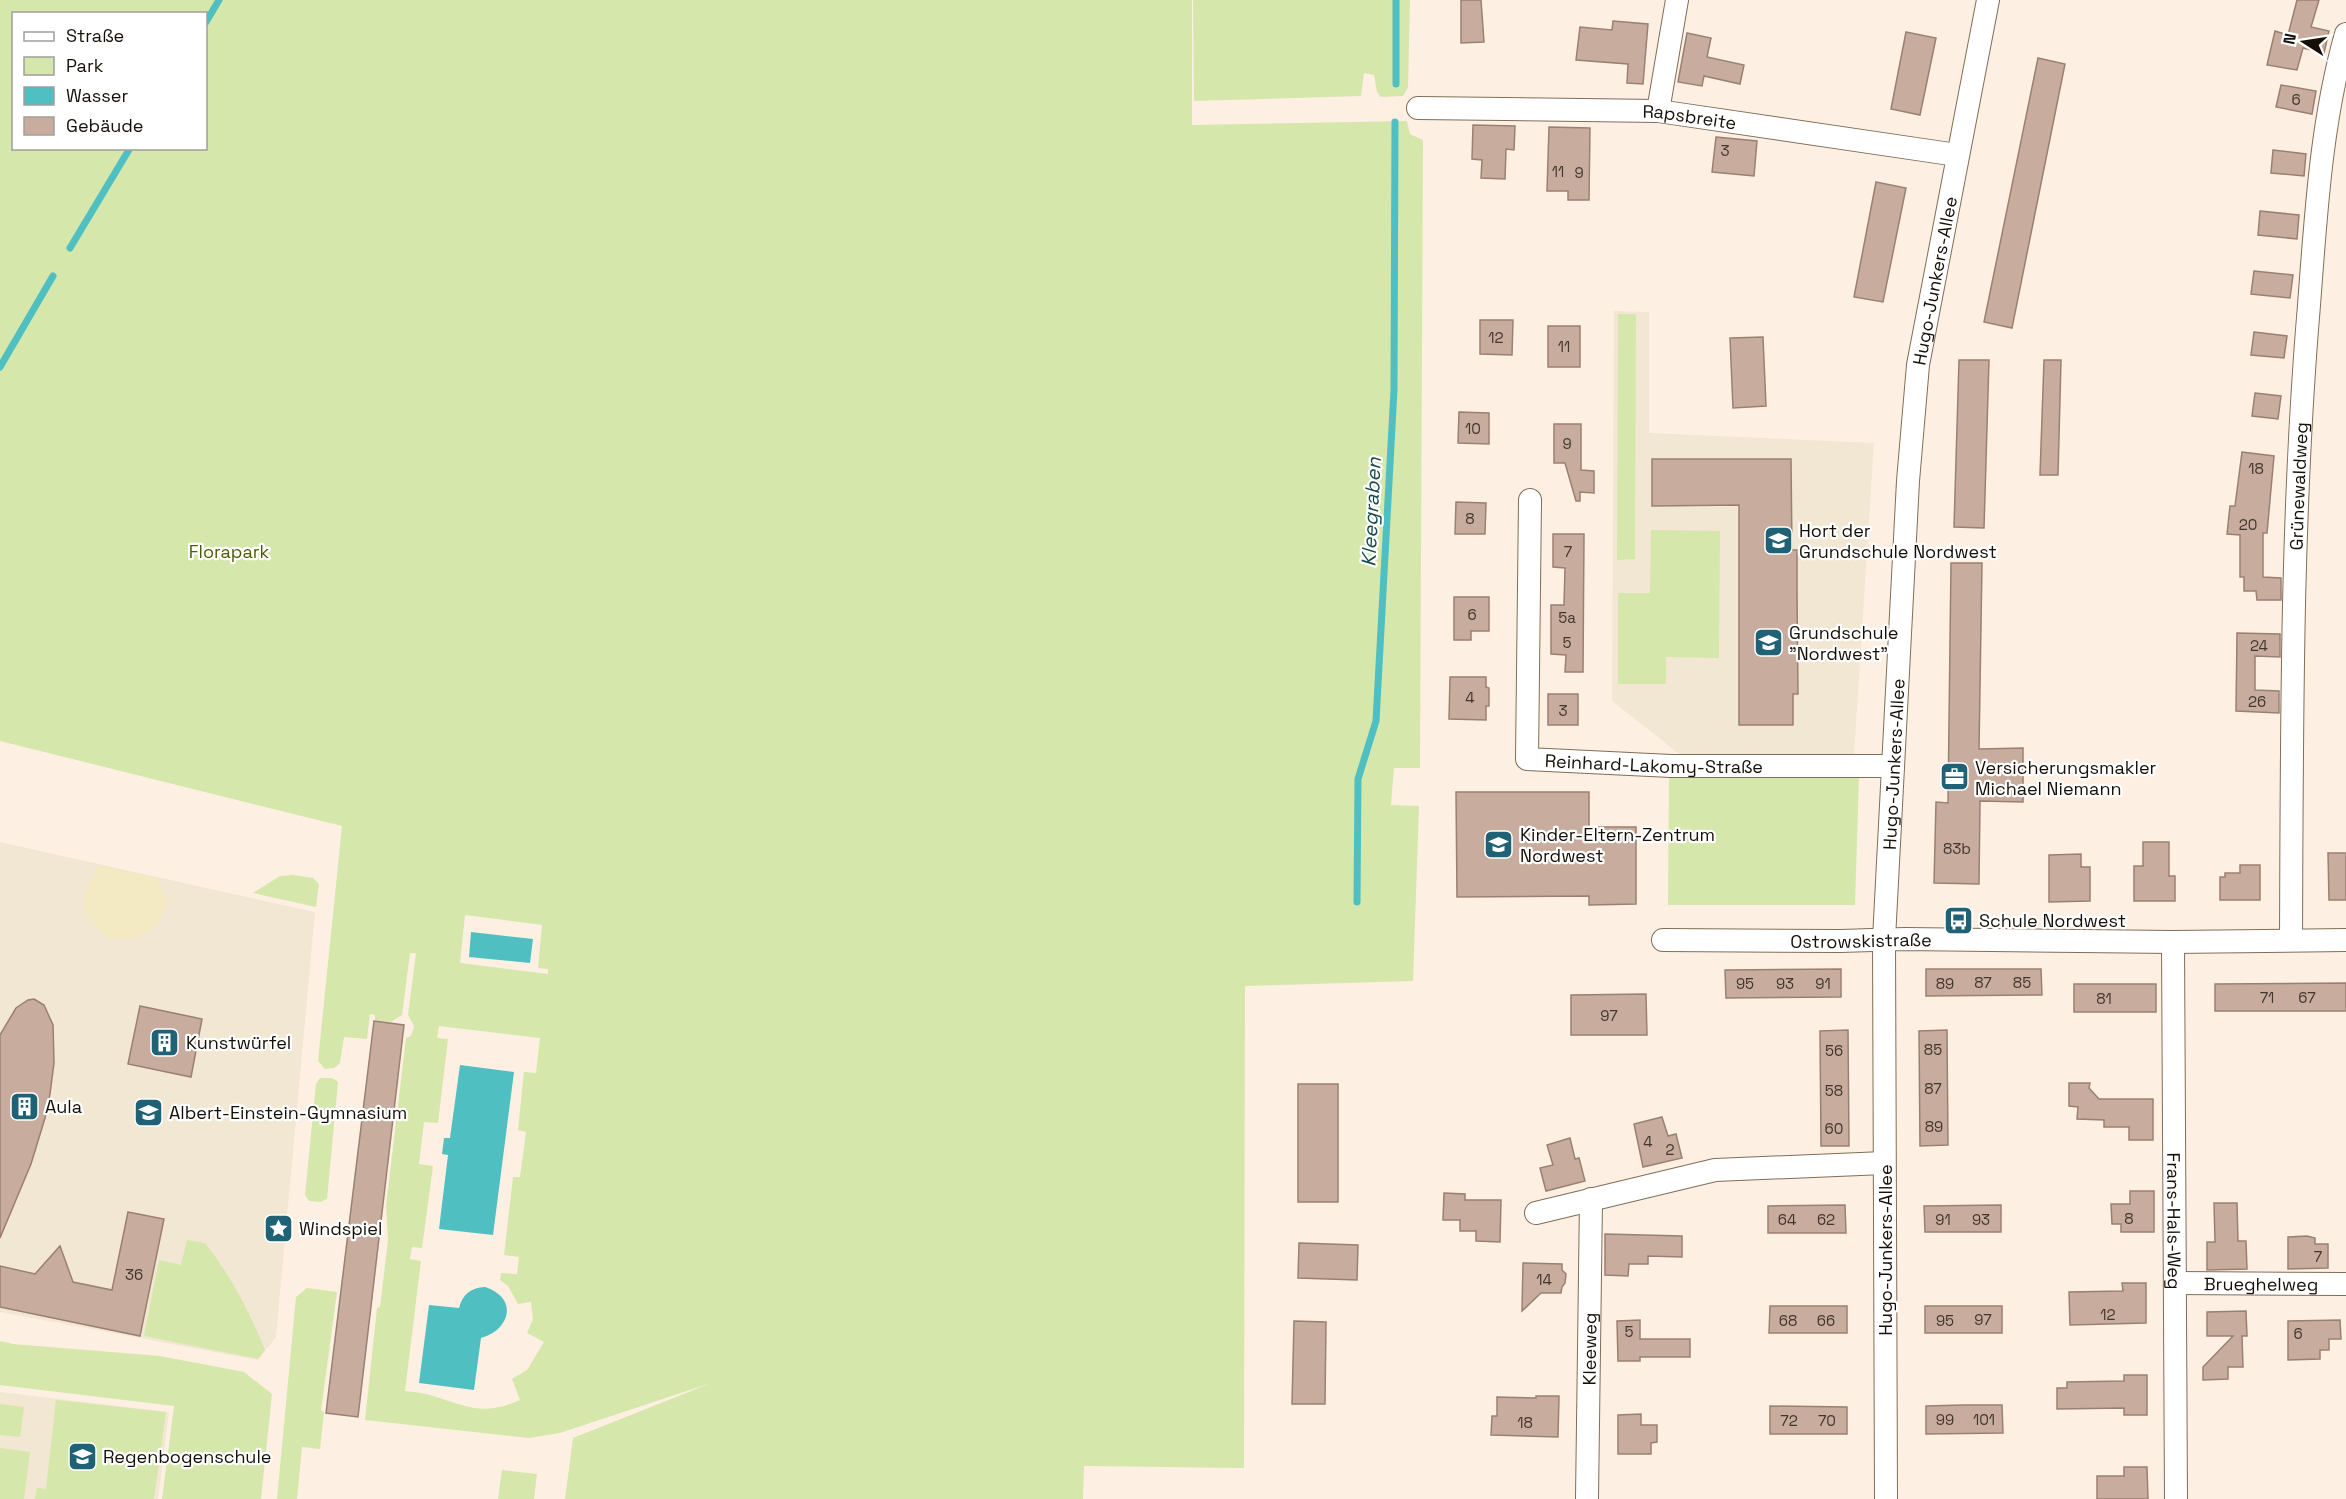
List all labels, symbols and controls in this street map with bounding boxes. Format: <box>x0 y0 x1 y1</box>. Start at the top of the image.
legend <box>12 12 207 150</box>
north arrow <box>2274 12 2334 72</box>
text: Straße <box>66 24 124 47</box>
text: N <box>2278 32 2301 46</box>
text: Park <box>66 54 104 77</box>
text: Wasser <box>66 84 128 107</box>
house number: 6 <box>2291 90 2301 109</box>
street label: Rapsbreite <box>1643 99 1738 134</box>
text: Gebäude <box>66 114 144 137</box>
house number: 3 <box>1720 141 1730 160</box>
house number: 11 <box>1552 162 1564 181</box>
house number: 9 <box>1574 163 1584 182</box>
street label: Hugo-Junkers-Allee <box>1907 194 1962 367</box>
house number: 12 <box>1488 328 1504 347</box>
house number: 11 <box>1558 337 1570 356</box>
house number: 10 <box>1465 419 1481 438</box>
street label: Grünewaldweg <box>2284 421 2312 551</box>
house number: 9 <box>1562 434 1572 453</box>
water label: Kleegraben <box>1355 456 1387 567</box>
house number: 18 <box>2248 459 2264 478</box>
house number: 8 <box>1465 509 1475 528</box>
house number: 20 <box>2239 515 2257 534</box>
place label: Hort der Grundschule Nordwest <box>1799 519 1997 563</box>
school or university icon: Hort der Grundschule Nordwest <box>1762 524 1794 556</box>
park label: Florapark <box>189 540 270 563</box>
house number: 7 <box>1564 542 1572 561</box>
house number: 6 <box>1467 605 1477 624</box>
house number: 5a <box>1558 608 1576 627</box>
place label: Grundschule "Nordwest" <box>1789 621 1899 665</box>
school or university icon: Grundschule "Nordwest" <box>1752 626 1784 658</box>
house number: 5 <box>1563 633 1572 652</box>
house number: 24 <box>2250 636 2268 655</box>
street label: Hugo-Junkers-Allee <box>1877 678 1909 850</box>
house number: 4 <box>1465 688 1475 707</box>
house number: 26 <box>2248 692 2266 711</box>
house number: 3 <box>1558 701 1568 720</box>
street label: Reinhard-Lakomy-Straße <box>1544 748 1763 778</box>
place label: Versicherungsmakler Michael Niemann <box>1975 756 2157 800</box>
office icon: Versicherungsmakler Michael Niemann <box>1938 761 1970 793</box>
place label: Kinder-Eltern-Zentrum Nordwest <box>1520 823 1715 867</box>
school or university icon: Kinder-Eltern-Zentrum Nordwest <box>1483 828 1515 860</box>
house number: 83b <box>1943 839 1971 858</box>
bus stop icon: Schule Nordwest <box>1942 904 1974 936</box>
place label: Schule Nordwest <box>1979 909 2126 932</box>
street label: Ostrowskistraße <box>1790 927 1932 953</box>
house number: 87 <box>1974 973 1992 992</box>
house number: 85 <box>2013 973 2031 992</box>
house number: 95 <box>1736 974 1754 993</box>
house number: 93 <box>1776 974 1794 993</box>
house number: 91 <box>1815 974 1831 993</box>
house number: 89 <box>1936 974 1954 993</box>
house number: 71 <box>2260 988 2274 1007</box>
house number: 67 <box>2298 988 2316 1007</box>
house number: 81 <box>2096 989 2112 1008</box>
house number: 97 <box>1600 1006 1618 1025</box>
building icon: Kunstwürfel <box>149 1026 181 1058</box>
place label: Kunstwürfel <box>186 1031 291 1054</box>
house number: 85 <box>1924 1040 1942 1059</box>
house number: 56 <box>1825 1041 1843 1060</box>
house number: 87 <box>1924 1079 1942 1098</box>
house number: 58 <box>1825 1081 1843 1100</box>
building icon: Aula <box>8 1090 40 1122</box>
place label: Aula <box>45 1095 82 1118</box>
school or university icon: Albert-Einstein-Gymnasium <box>132 1096 164 1128</box>
place label: Albert-Einstein-Gymnasium <box>169 1101 407 1124</box>
house number: 89 <box>1925 1117 1943 1136</box>
house number: 60 <box>1825 1119 1843 1138</box>
house number: 4 <box>1643 1132 1653 1151</box>
house number: 2 <box>1665 1140 1675 1159</box>
street label: Frans-Hals-Weg <box>2163 1152 2186 1290</box>
street label: Hugo-Junkers-Allee <box>1874 1164 1897 1336</box>
house number: 8 <box>2124 1209 2134 1228</box>
house number: 64 <box>1778 1210 1796 1229</box>
house number: 62 <box>1817 1210 1835 1229</box>
house number: 91 <box>1935 1210 1951 1229</box>
house number: 93 <box>1972 1210 1990 1229</box>
place icon: Windspiel <box>262 1212 294 1244</box>
place label: Windspiel <box>299 1217 382 1240</box>
house number: 7 <box>2314 1247 2322 1266</box>
house number: 36 <box>125 1265 143 1284</box>
house number: 14 <box>1536 1270 1552 1289</box>
street label: Brueghelweg <box>2204 1272 2318 1295</box>
house number: 12 <box>2100 1305 2116 1324</box>
house number: 97 <box>1974 1310 1992 1329</box>
house number: 68 <box>1779 1311 1797 1330</box>
house number: 66 <box>1817 1311 1835 1330</box>
house number: 95 <box>1936 1311 1954 1330</box>
street label: Kleeweg <box>1577 1312 1601 1386</box>
house number: 5 <box>1625 1322 1634 1341</box>
house number: 6 <box>2293 1324 2303 1343</box>
house number: 99 <box>1936 1410 1954 1429</box>
house number: 101 <box>1973 1410 1995 1429</box>
house number: 72 <box>1780 1411 1798 1430</box>
house number: 70 <box>1818 1411 1836 1430</box>
house number: 18 <box>1517 1413 1533 1432</box>
school or university icon: Regenbogenschule <box>66 1440 98 1472</box>
place label: Regenbogenschule <box>103 1445 271 1468</box>

